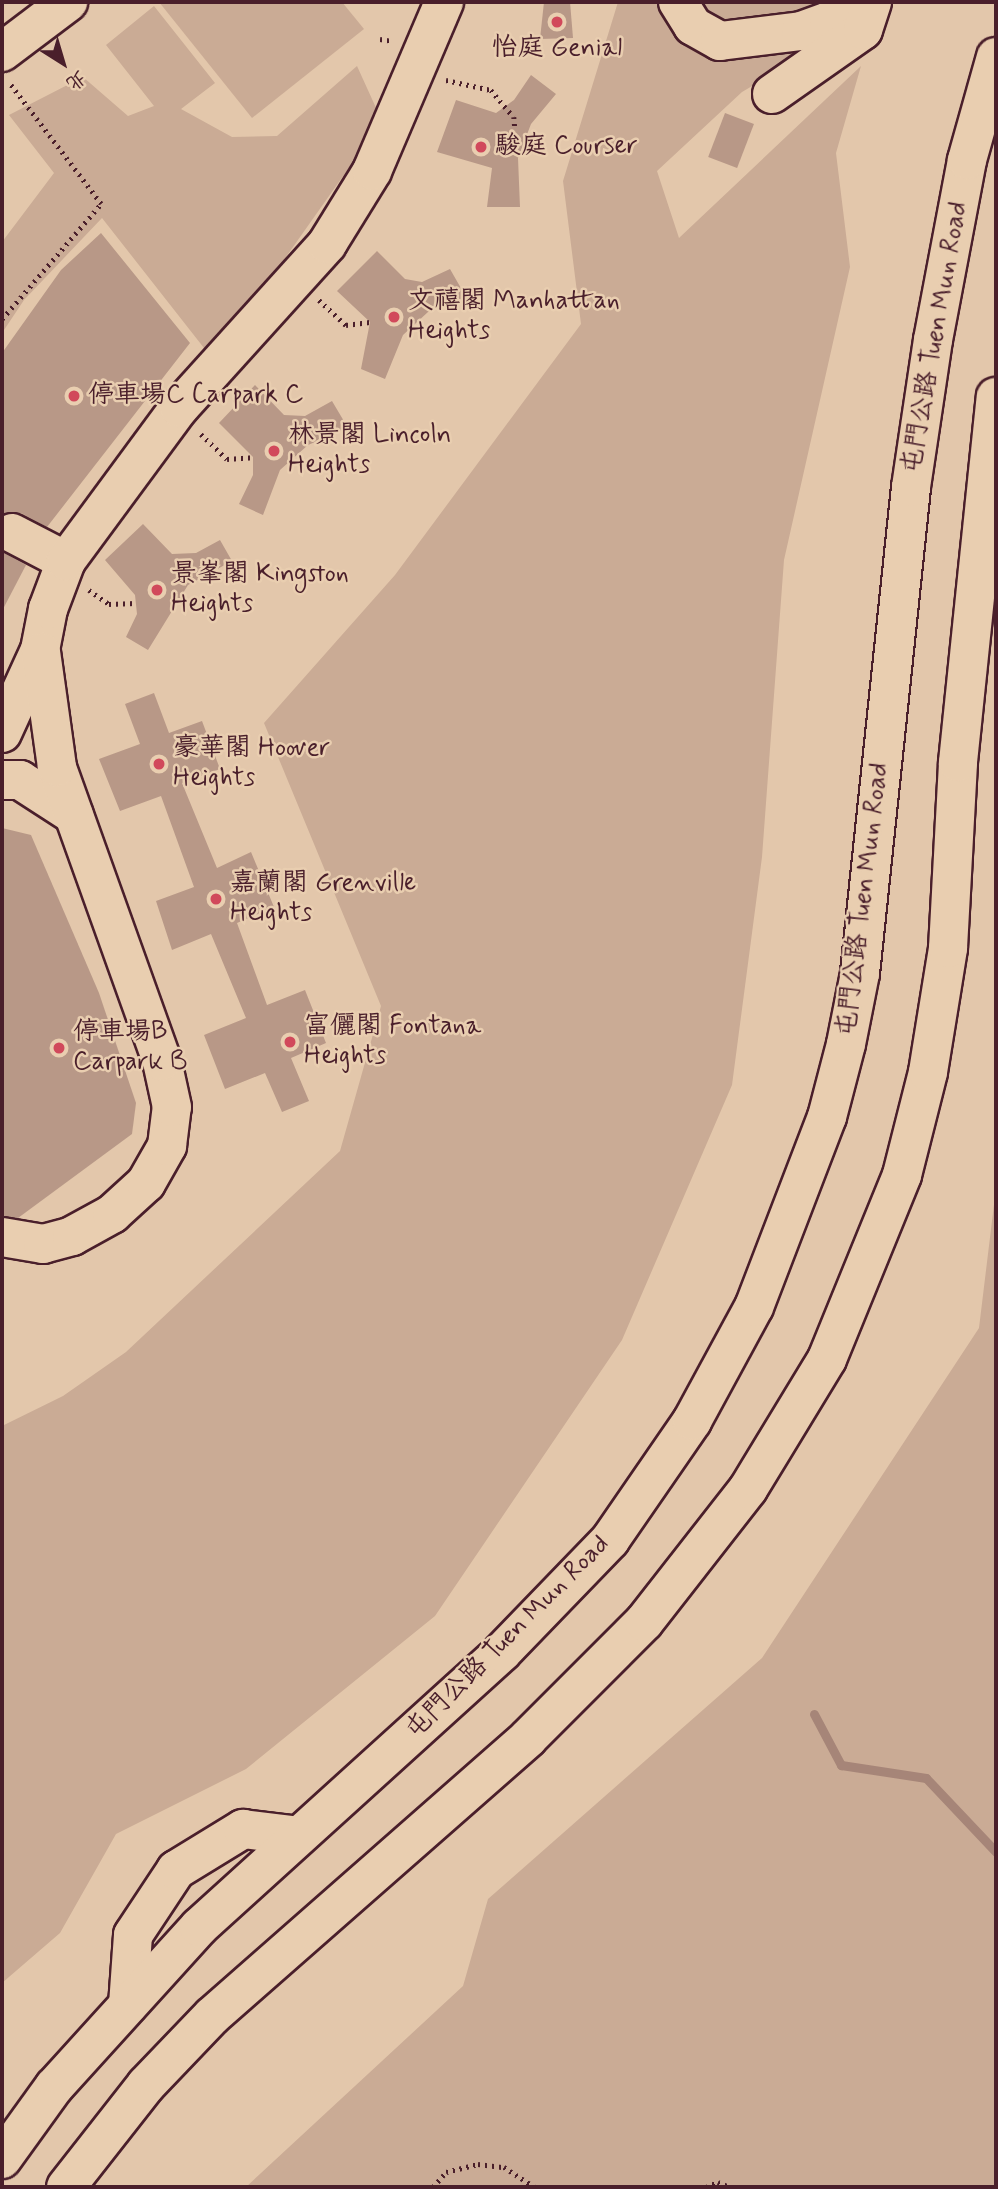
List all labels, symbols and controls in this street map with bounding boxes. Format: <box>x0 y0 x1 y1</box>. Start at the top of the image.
marker: 怡庭 Genial <box>549 14 565 30</box>
north arrow <box>28 28 98 98</box>
place label: 怡庭 Genial <box>492 33 622 65</box>
text: 北 <box>61 64 91 96</box>
place label: 駿庭 Courser <box>495 131 638 163</box>
marker: 駿庭 Courser <box>473 139 489 155</box>
street label: 屯門公路 Tuen Mun Road <box>897 199 975 477</box>
place label: 文禧閣 Manhattan Heights <box>408 286 620 348</box>
marker: 文禧閣 Manhattan Heights <box>386 309 402 325</box>
place label: 停車場C Carpark C <box>88 380 307 412</box>
marker: 停車場C Carpark C <box>66 388 82 404</box>
place label: 林景閣 Lincoln Heights <box>288 420 451 481</box>
marker: 林景閣 Lincoln Heights <box>266 443 282 459</box>
place label: 景峯閣 Kingston Heights <box>171 559 349 620</box>
marker: 景峯閣 Kingston Heights <box>149 582 165 598</box>
place label: 豪華閣 Hoover Heights <box>173 733 330 794</box>
marker: 豪華閣 Hoover Heights <box>151 756 167 772</box>
street label: 屯門公路 Tuen Mun Road <box>832 761 896 1039</box>
place label: 嘉蘭閣 Grenville Heights <box>230 868 416 930</box>
marker: 嘉蘭閣 Grenville Heights <box>208 891 224 907</box>
place label: 富儷閣 Fontana Heights <box>304 1011 481 1072</box>
place label: 停車場B Carpark B <box>73 1017 187 1078</box>
marker: 富儷閣 Fontana Heights <box>282 1034 298 1050</box>
marker: 停車場B Carpark B <box>51 1040 67 1056</box>
street label: 屯門公路 Tuen Mun Road <box>399 1529 617 1747</box>

